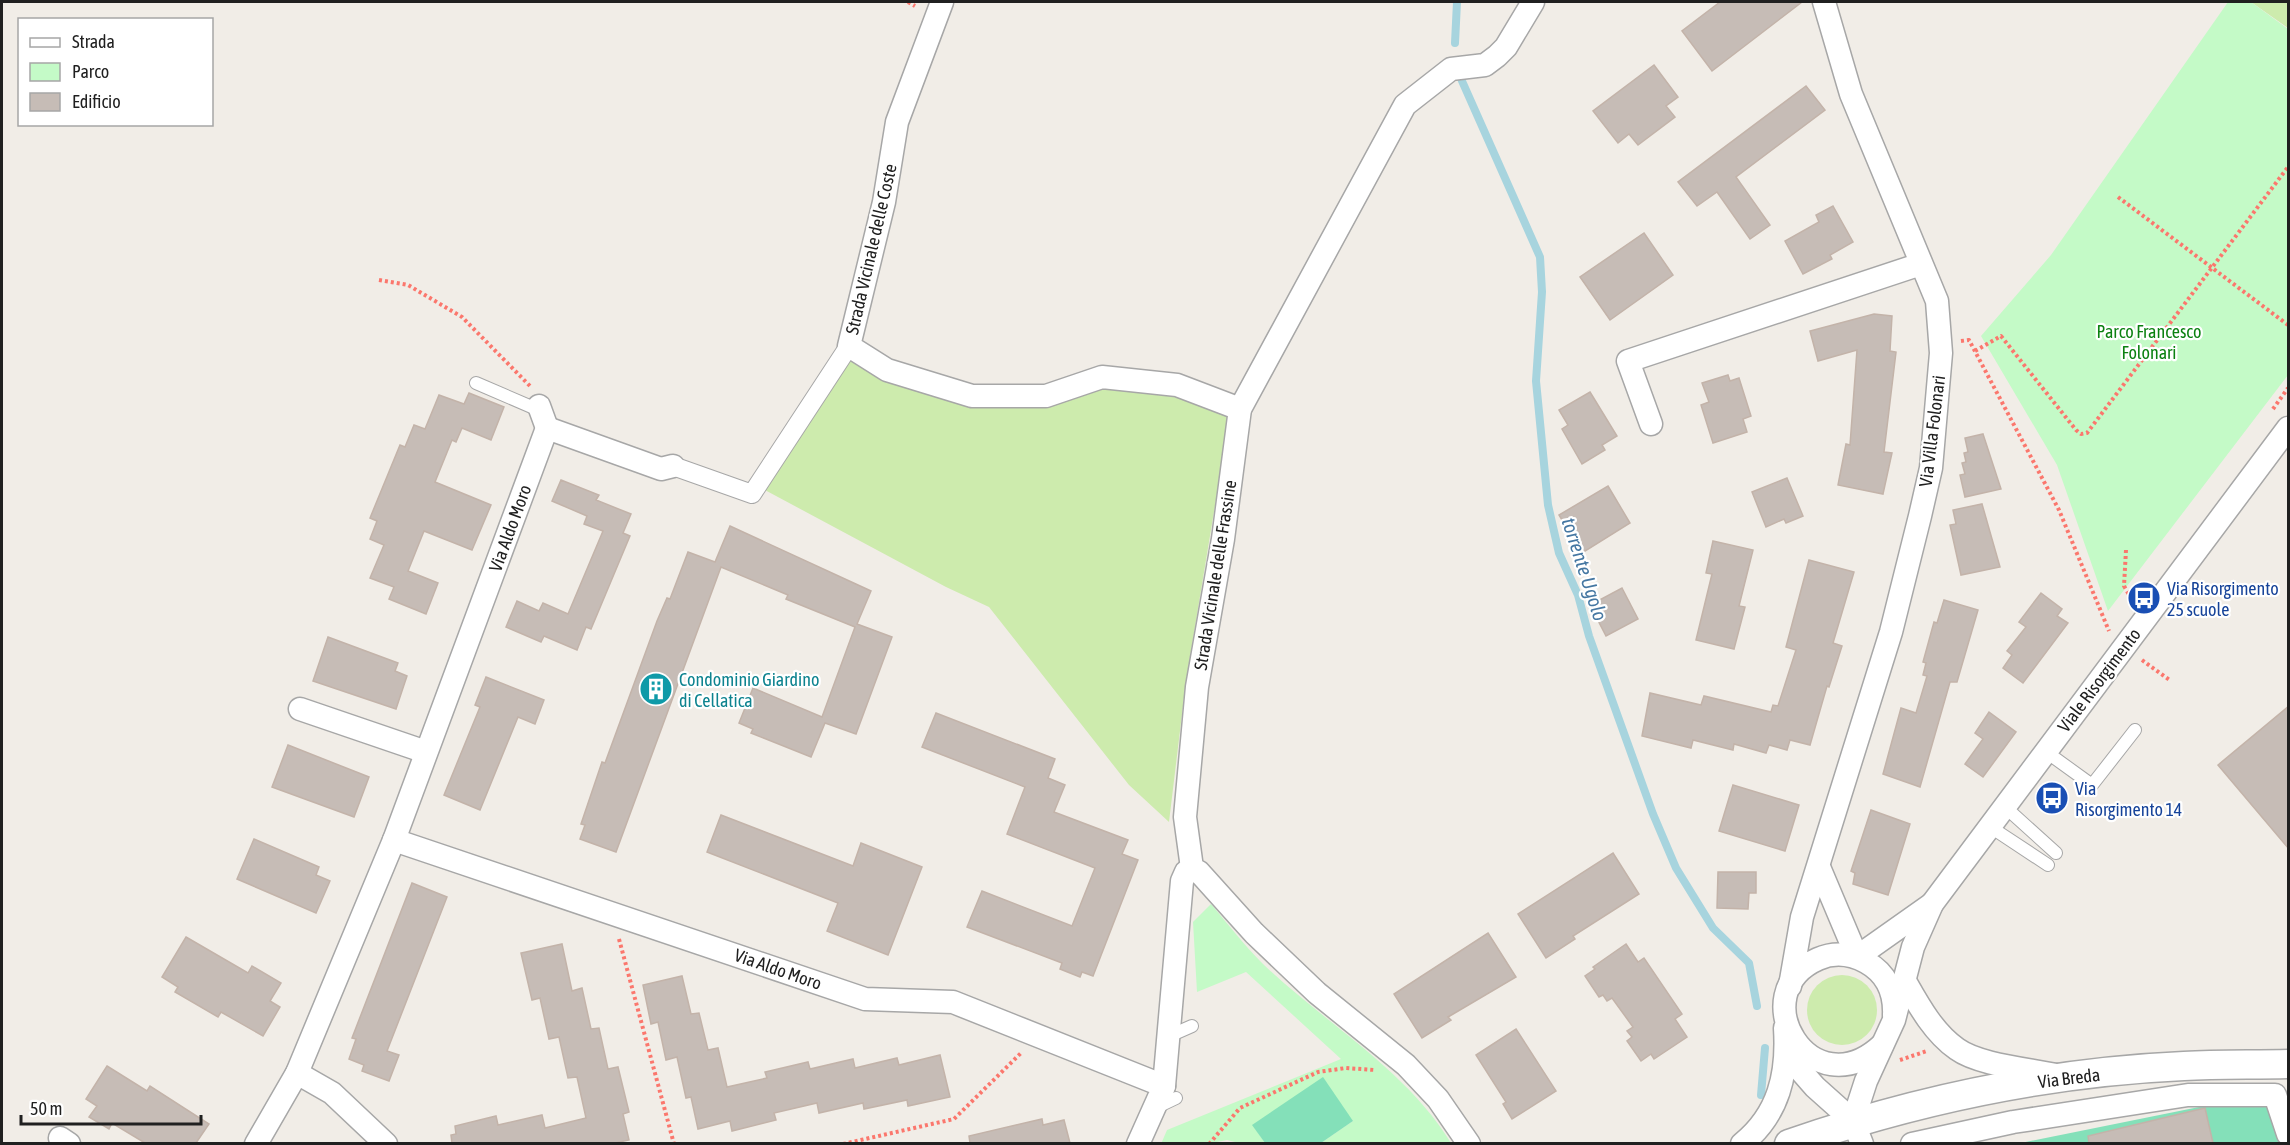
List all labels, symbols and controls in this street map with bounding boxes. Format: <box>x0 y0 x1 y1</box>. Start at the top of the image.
legend <box>18 18 213 126</box>
text: Strada <box>72 31 115 52</box>
text: Parco <box>72 61 109 82</box>
text: Edificio <box>72 91 121 112</box>
street label: Strada Vicinale delle Coste <box>841 162 901 336</box>
park label: Parco Francesco Folonari <box>2097 321 2201 363</box>
street label: Via Villa Folonari <box>1915 374 1949 488</box>
street label: Strada Vicinale delle Frassine <box>1190 478 1240 672</box>
street label: Via Aldo Moro <box>485 482 535 574</box>
water label: torrente Ugolo <box>1558 515 1612 623</box>
place label: Via Risorgimento 25 scuole <box>2167 578 2279 620</box>
bus stop icon: Via Risorgimento 25 scuole <box>2126 580 2162 616</box>
street label: Viale Risorgimento <box>2053 624 2145 736</box>
place label: Condominio Giardino di Cellatica <box>679 669 819 711</box>
building icon: Condominio Giardino di Cellatica <box>638 671 674 707</box>
place label: Via Risorgimento 14 <box>2075 778 2182 820</box>
bus stop icon: Via Risorgimento 14 <box>2034 780 2070 816</box>
street label: Via Aldo Moro <box>732 944 824 994</box>
street label: Via Breda <box>2037 1064 2101 1092</box>
scale bar <box>21 1088 201 1126</box>
text: 50 m <box>30 1098 62 1119</box>

